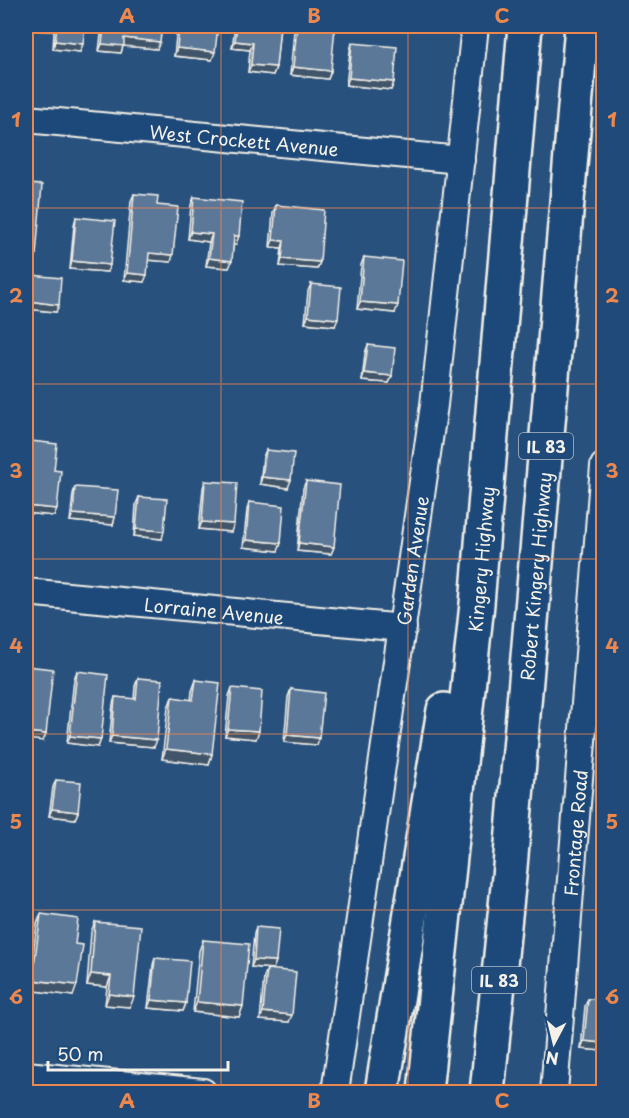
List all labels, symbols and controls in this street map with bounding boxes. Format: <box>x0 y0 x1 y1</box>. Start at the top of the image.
text: A <box>119 0 135 30</box>
text: B <box>307 0 321 30</box>
text: C <box>494 0 510 30</box>
text: 1 <box>11 104 21 134</box>
text: 1 <box>607 104 617 134</box>
street label: West Crockett Avenue <box>148 117 340 162</box>
text: 2 <box>9 280 23 310</box>
text: 2 <box>605 280 619 310</box>
road number: IL 83 <box>519 433 573 459</box>
text: 3 <box>9 455 23 485</box>
text: 3 <box>605 455 619 485</box>
street label: Robert Kingery Highway <box>513 471 557 682</box>
street label: Kingery Highway <box>461 485 500 633</box>
street label: Garden Avenue <box>389 494 434 627</box>
street label: Lorraine Avenue <box>143 590 285 630</box>
text: 4 <box>9 630 23 660</box>
text: 4 <box>605 630 619 660</box>
street label: Frontage Road <box>556 769 593 897</box>
text: 5 <box>10 806 22 836</box>
text: 5 <box>606 806 618 836</box>
road number: IL 83 <box>472 967 526 993</box>
text: 6 <box>9 981 23 1011</box>
text: 6 <box>605 981 619 1011</box>
north arrow <box>524 1013 584 1073</box>
scale bar <box>48 1034 228 1072</box>
text: 50 m <box>57 1040 104 1067</box>
text: N <box>544 1046 560 1072</box>
text: A <box>119 1085 135 1115</box>
text: B <box>307 1085 321 1115</box>
text: C <box>494 1085 510 1115</box>

